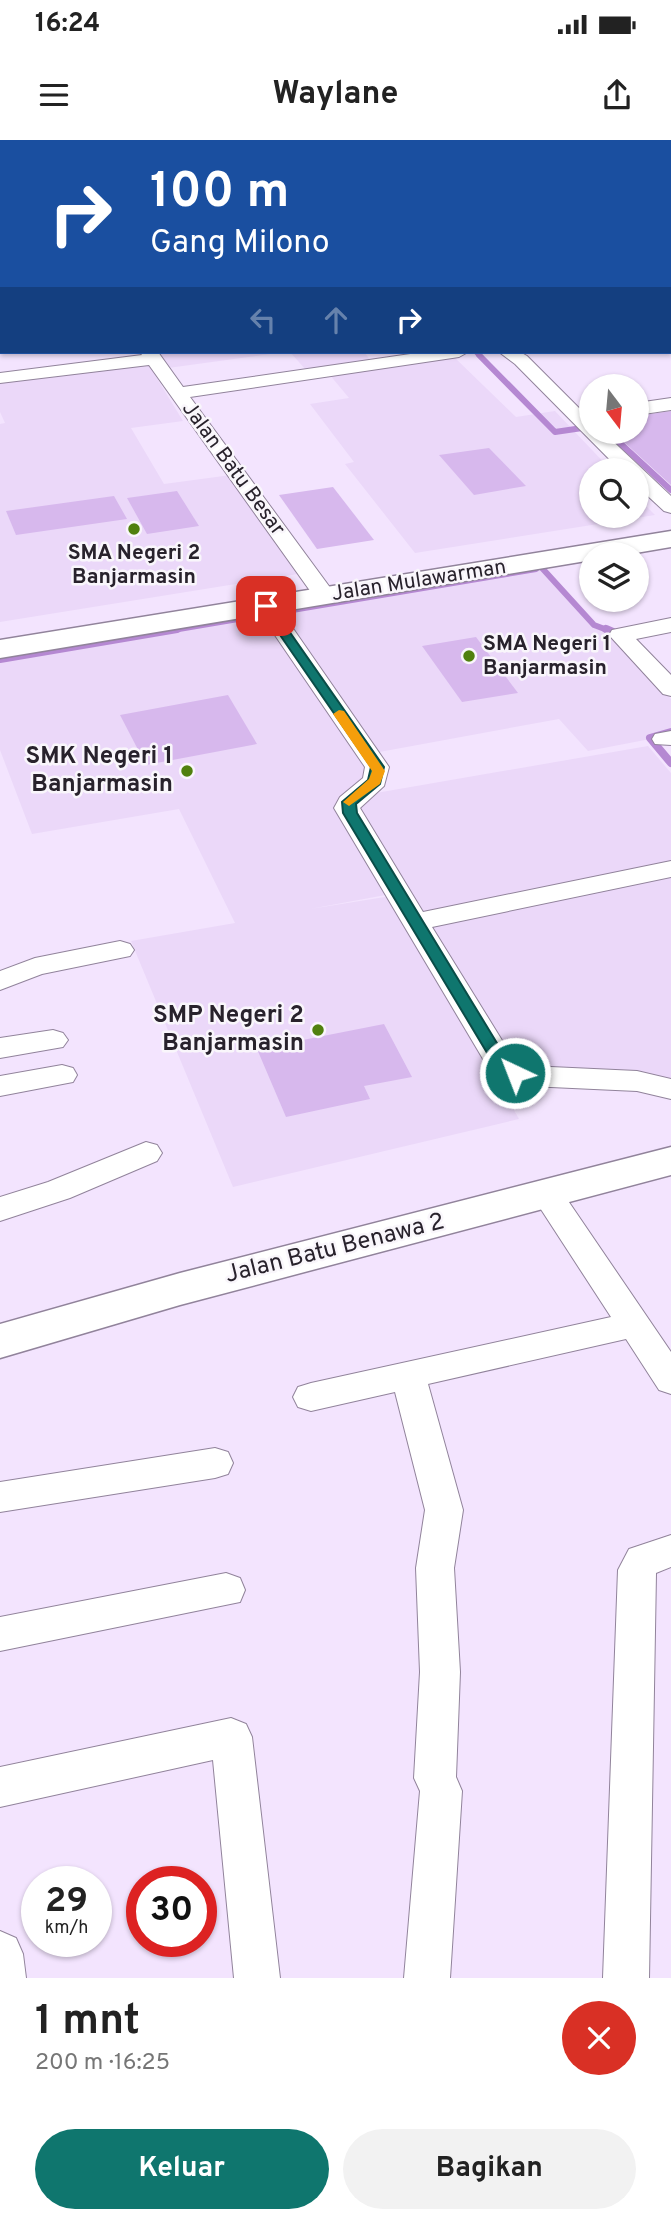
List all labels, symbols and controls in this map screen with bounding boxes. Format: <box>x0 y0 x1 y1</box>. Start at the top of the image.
text: 16:24 <box>35 8 100 41</box>
text: Waylane <box>273 75 398 115</box>
icon: menu <box>35 76 73 114</box>
icon: share <box>598 76 636 114</box>
text: 100 m <box>150 163 289 225</box>
icon: right <box>35 168 126 259</box>
text: Gang Milono <box>150 224 330 264</box>
icon: left <box>244 301 282 339</box>
icon: ahead <box>317 301 355 339</box>
icon: right <box>390 301 428 339</box>
north arrow <box>579 374 649 444</box>
map controls <box>579 374 649 612</box>
street label: Jalan Batu Besar <box>175 397 291 541</box>
button: search <box>579 458 649 528</box>
marker: SMA Negeri 2 Banjarmasin <box>126 521 142 537</box>
place label: SMA Negeri 2 Banjarmasin <box>68 540 200 591</box>
button: layers <box>579 542 649 612</box>
street label: Jalan Mulawarman <box>330 554 508 608</box>
pin <box>236 576 296 636</box>
icon: arrive <box>247 587 285 625</box>
place label: SMA Negeri 1 Banjarmasin <box>483 631 611 682</box>
marker: SMA Negeri 1 Banjarmasin <box>461 648 477 664</box>
place label: SMK Negeri 1 Banjarmasin <box>26 742 173 800</box>
marker: SMK Negeri 1 Banjarmasin <box>179 763 195 779</box>
place label: SMP Negeri 2 Banjarmasin <box>153 1001 304 1059</box>
marker: SMP Negeri 2 Banjarmasin <box>310 1022 326 1038</box>
position arrow <box>478 1036 552 1110</box>
street label: Jalan Batu Benawa 2 <box>222 1207 448 1291</box>
speed limit sign: 30 <box>126 1866 217 1957</box>
text: 29 <box>45 1880 88 1924</box>
text: km/h <box>45 1917 88 1940</box>
text: 1 mnt <box>35 1996 140 2049</box>
button: close <box>562 2001 636 2075</box>
text: 200 m · 16:25 <box>35 2049 170 2078</box>
button: Keluar <box>35 2129 329 2209</box>
button: Bagikan <box>343 2129 636 2209</box>

